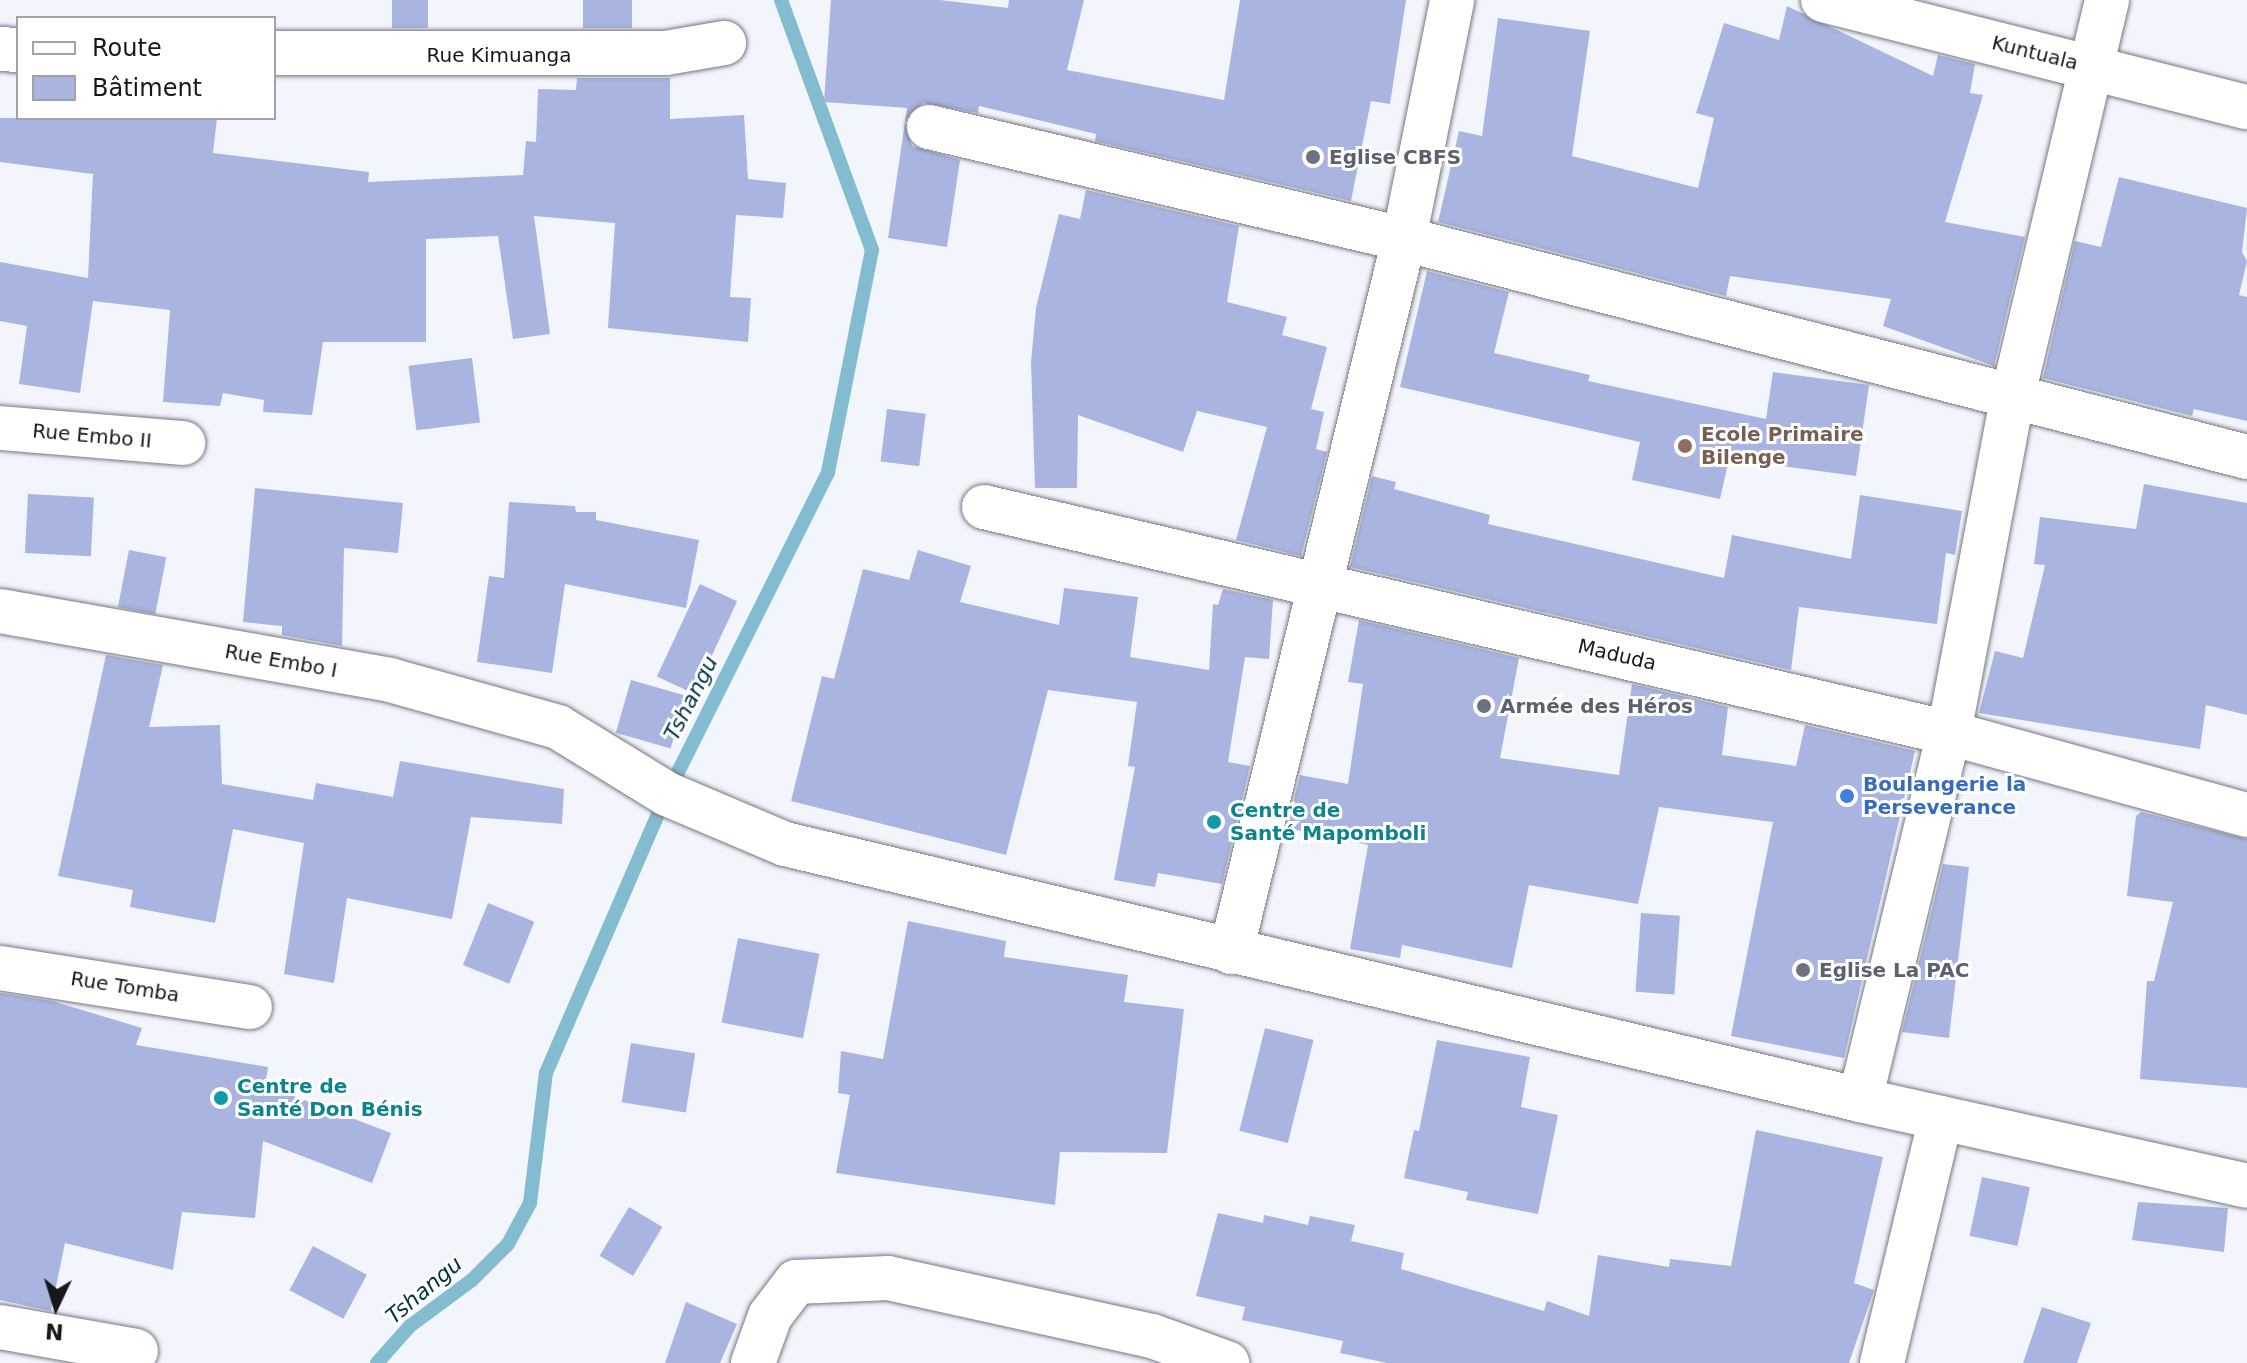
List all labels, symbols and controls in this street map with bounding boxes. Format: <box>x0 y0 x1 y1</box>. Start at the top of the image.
legend <box>16 16 276 120</box>
street label: Kuntuala <box>1989 31 2081 75</box>
text: Route <box>92 34 162 62</box>
street label: Rue Kimuanga <box>426 43 572 67</box>
text: Bâtiment <box>92 74 202 102</box>
place label: Eglise CBFS <box>1329 145 1461 169</box>
marker: Eglise CBFS <box>1304 148 1322 166</box>
street label: Rue Embo II <box>31 419 153 453</box>
place label: Ecole Primaire Bilenge <box>1701 422 1864 469</box>
marker: Ecole Primaire Bilenge <box>1676 437 1694 455</box>
street label: Maduda <box>1575 634 1659 676</box>
street label: Rue Embo I <box>223 639 339 683</box>
water label: Tshangu <box>658 651 724 745</box>
place label: Armée des Héros <box>1500 694 1693 718</box>
marker: Armée des Héros <box>1475 697 1493 715</box>
place label: Boulangerie la Perseverance <box>1863 772 2026 819</box>
marker: Boulangerie la Perseverance <box>1838 787 1856 805</box>
place label: Centre de Santé Mapomboli <box>1230 798 1426 845</box>
marker: Centre de Santé Mapomboli <box>1205 813 1223 831</box>
place label: Eglise La PAC <box>1819 958 1969 982</box>
marker: Eglise La PAC <box>1794 961 1812 979</box>
street label: Rue Tomba <box>69 967 181 1007</box>
place label: Centre de Santé Don Bénis <box>237 1074 423 1121</box>
marker: Centre de Santé Don Bénis <box>212 1089 230 1107</box>
water label: Tshangu <box>380 1250 468 1330</box>
north arrow <box>16 1267 96 1347</box>
text: N <box>44 1318 64 1345</box>

